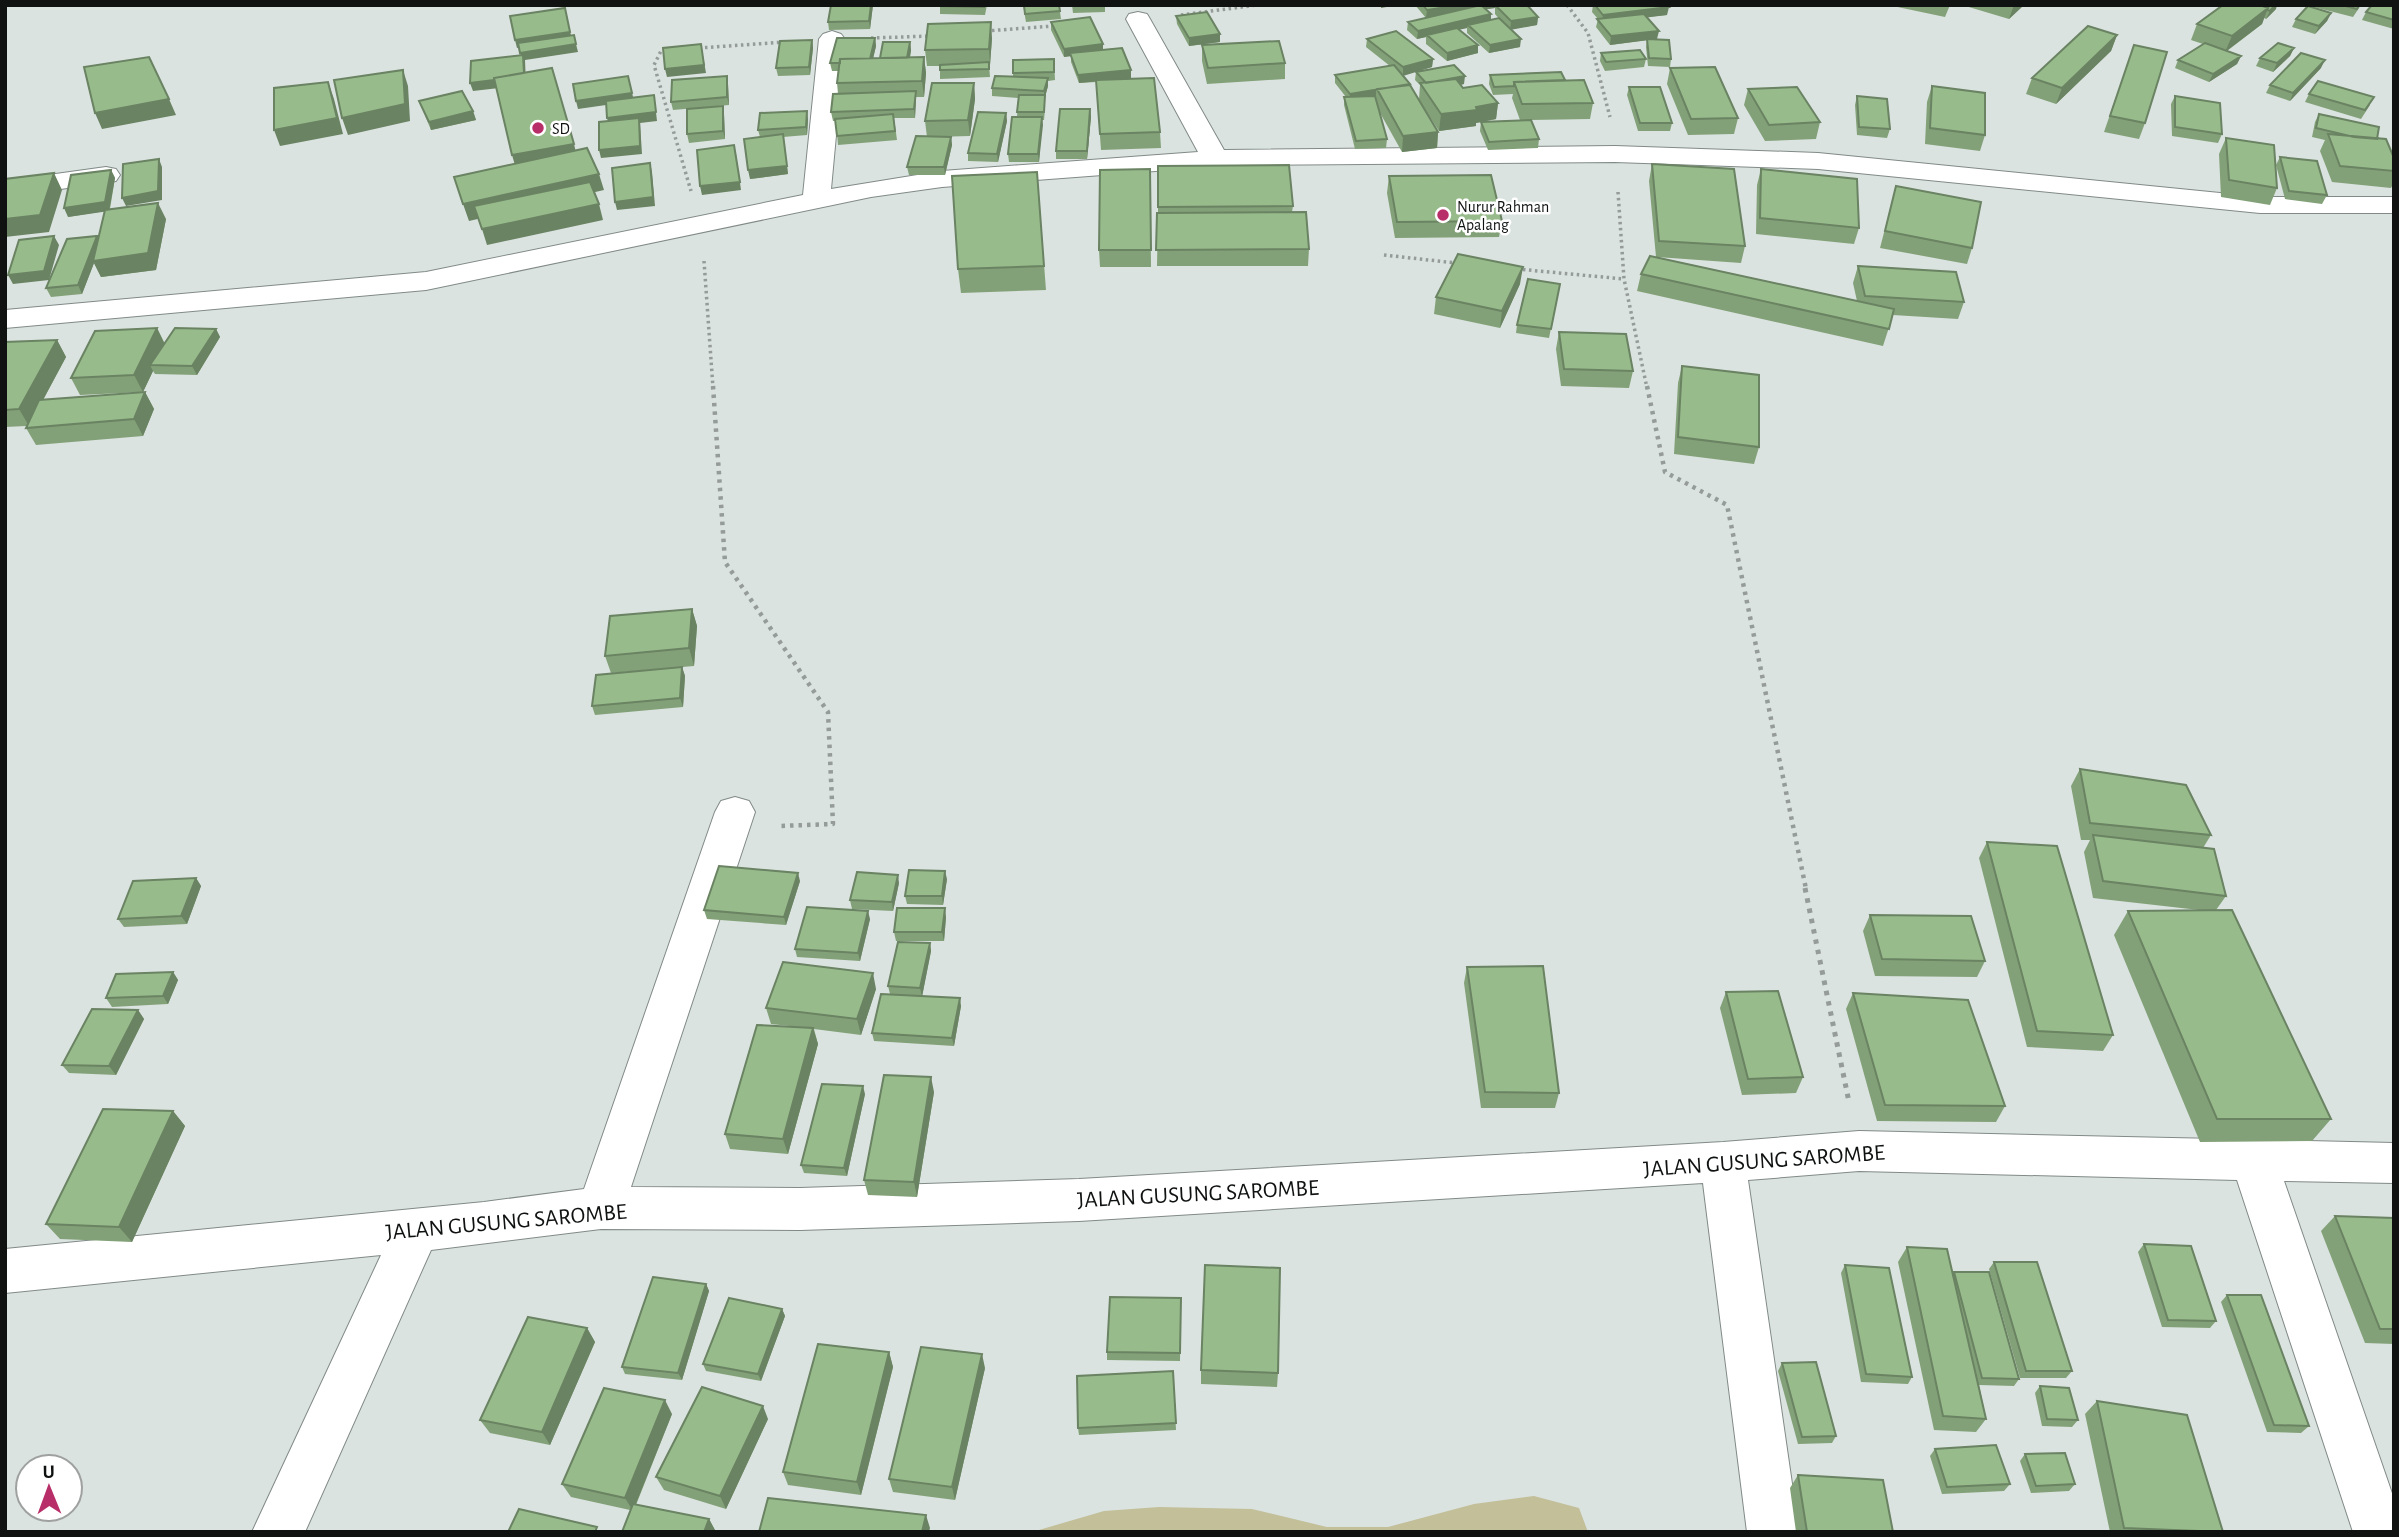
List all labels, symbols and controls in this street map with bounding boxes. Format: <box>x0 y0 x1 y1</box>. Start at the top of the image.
marker: SD <box>530 120 546 136</box>
place label: SD <box>552 121 570 137</box>
place label: Nurur Rahman Apalang <box>1457 199 1549 233</box>
marker: Nurur Rahman Apalang <box>1435 207 1451 223</box>
street label: JALAN GUSUNG SAROMBE <box>1643 1142 1886 1181</box>
street label: JALAN GUSUNG SAROMBE <box>1077 1177 1320 1212</box>
street label: JALAN GUSUNG SAROMBE <box>385 1200 628 1244</box>
north arrow <box>14 1453 84 1523</box>
text: U <box>43 1463 55 1482</box>

